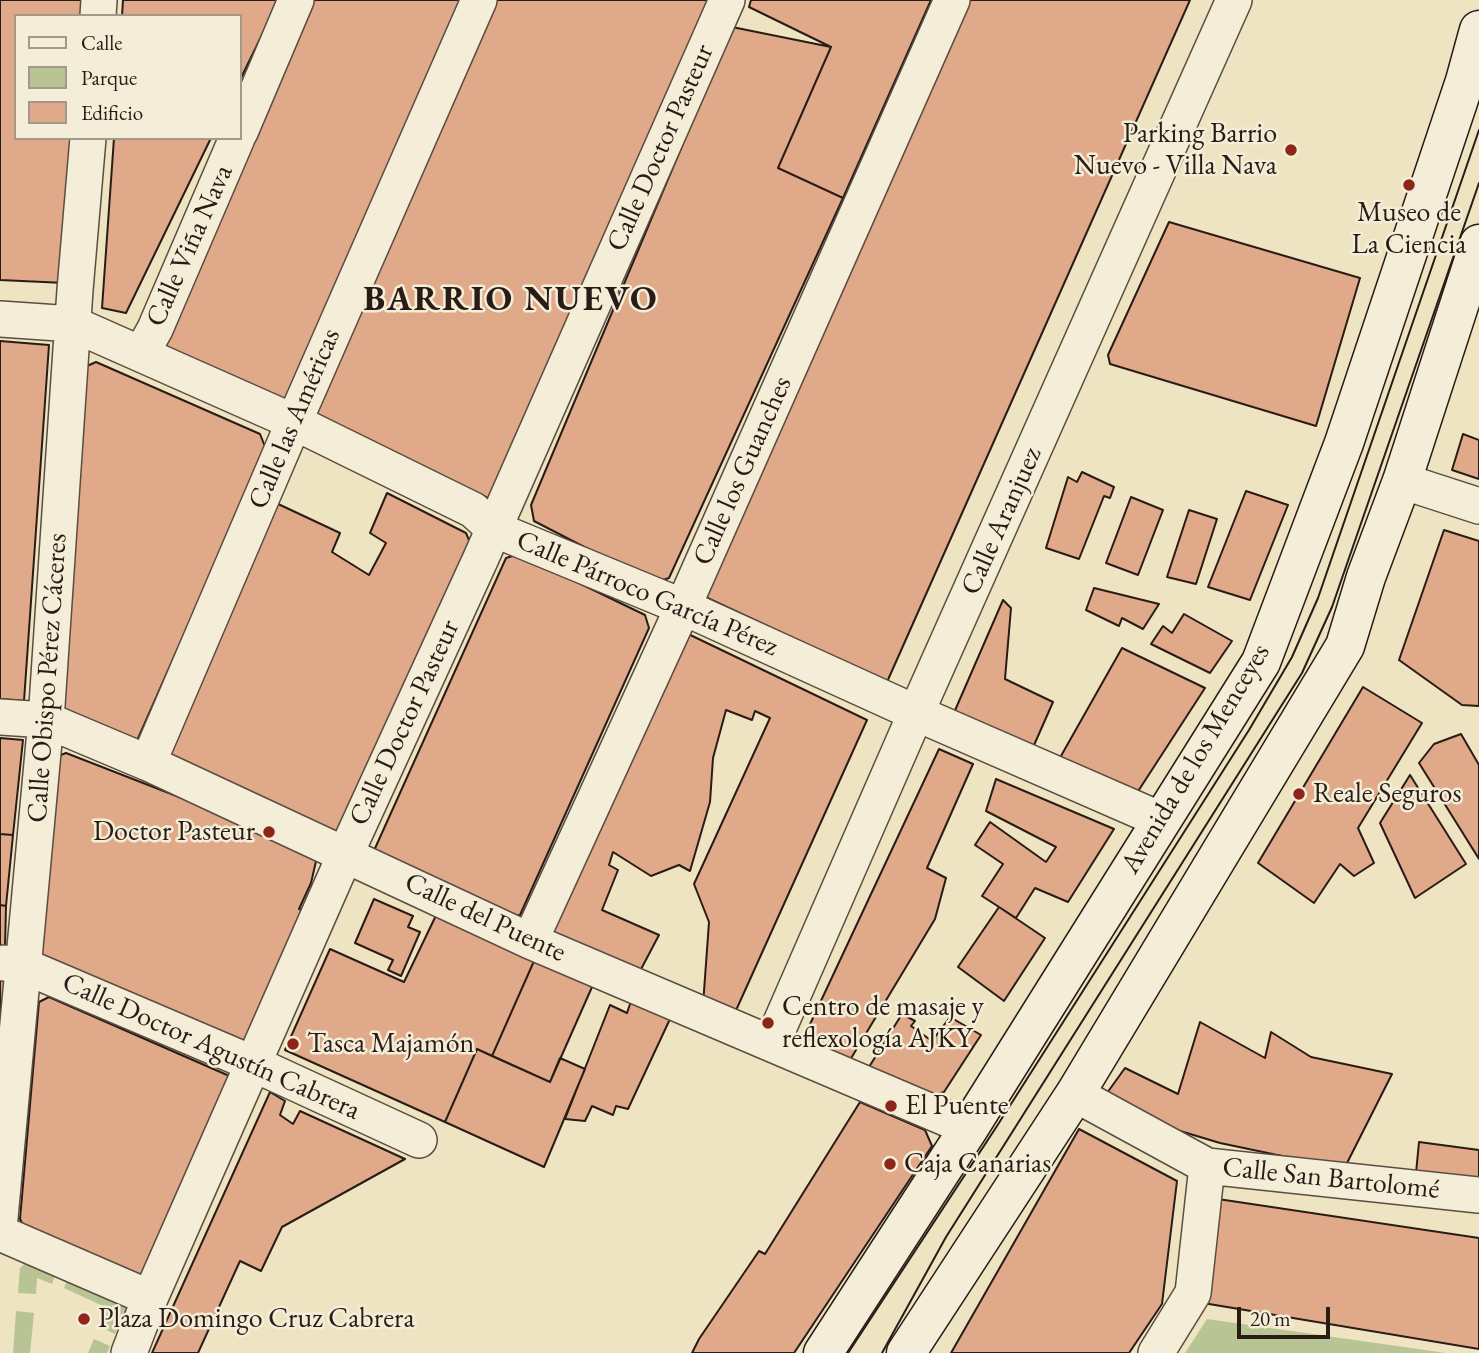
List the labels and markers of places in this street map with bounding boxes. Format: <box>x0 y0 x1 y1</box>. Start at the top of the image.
place label: Parking Barrio Nuevo - Villa Nava <box>1074 117 1277 183</box>
marker: Parking Barrio Nuevo - Villa Nava <box>1283 142 1299 158</box>
marker: Museo de La Ciencia <box>1401 177 1417 193</box>
place label: Museo de La Ciencia <box>1352 196 1466 262</box>
place label: Reale Seguros <box>1313 777 1461 811</box>
marker: Reale Seguros <box>1291 786 1307 802</box>
place label: Doctor Pasteur <box>93 815 255 849</box>
marker: Doctor Pasteur <box>261 824 277 840</box>
place label: Centro de masaje y reflexología AJKY <box>782 990 984 1056</box>
marker: Centro de masaje y reflexología AJKY <box>760 1015 776 1031</box>
place label: Tasca Majamón <box>307 1027 474 1061</box>
marker: Tasca Majamón <box>285 1036 301 1052</box>
place label: El Puente <box>905 1089 1009 1123</box>
marker: El Puente <box>883 1098 899 1114</box>
place label: Caja Canarias <box>904 1147 1051 1181</box>
marker: Caja Canarias <box>882 1156 898 1172</box>
place label: Plaza Domingo Cruz Cabrera <box>98 1302 415 1336</box>
marker: Plaza Domingo Cruz Cabrera <box>76 1311 92 1327</box>

